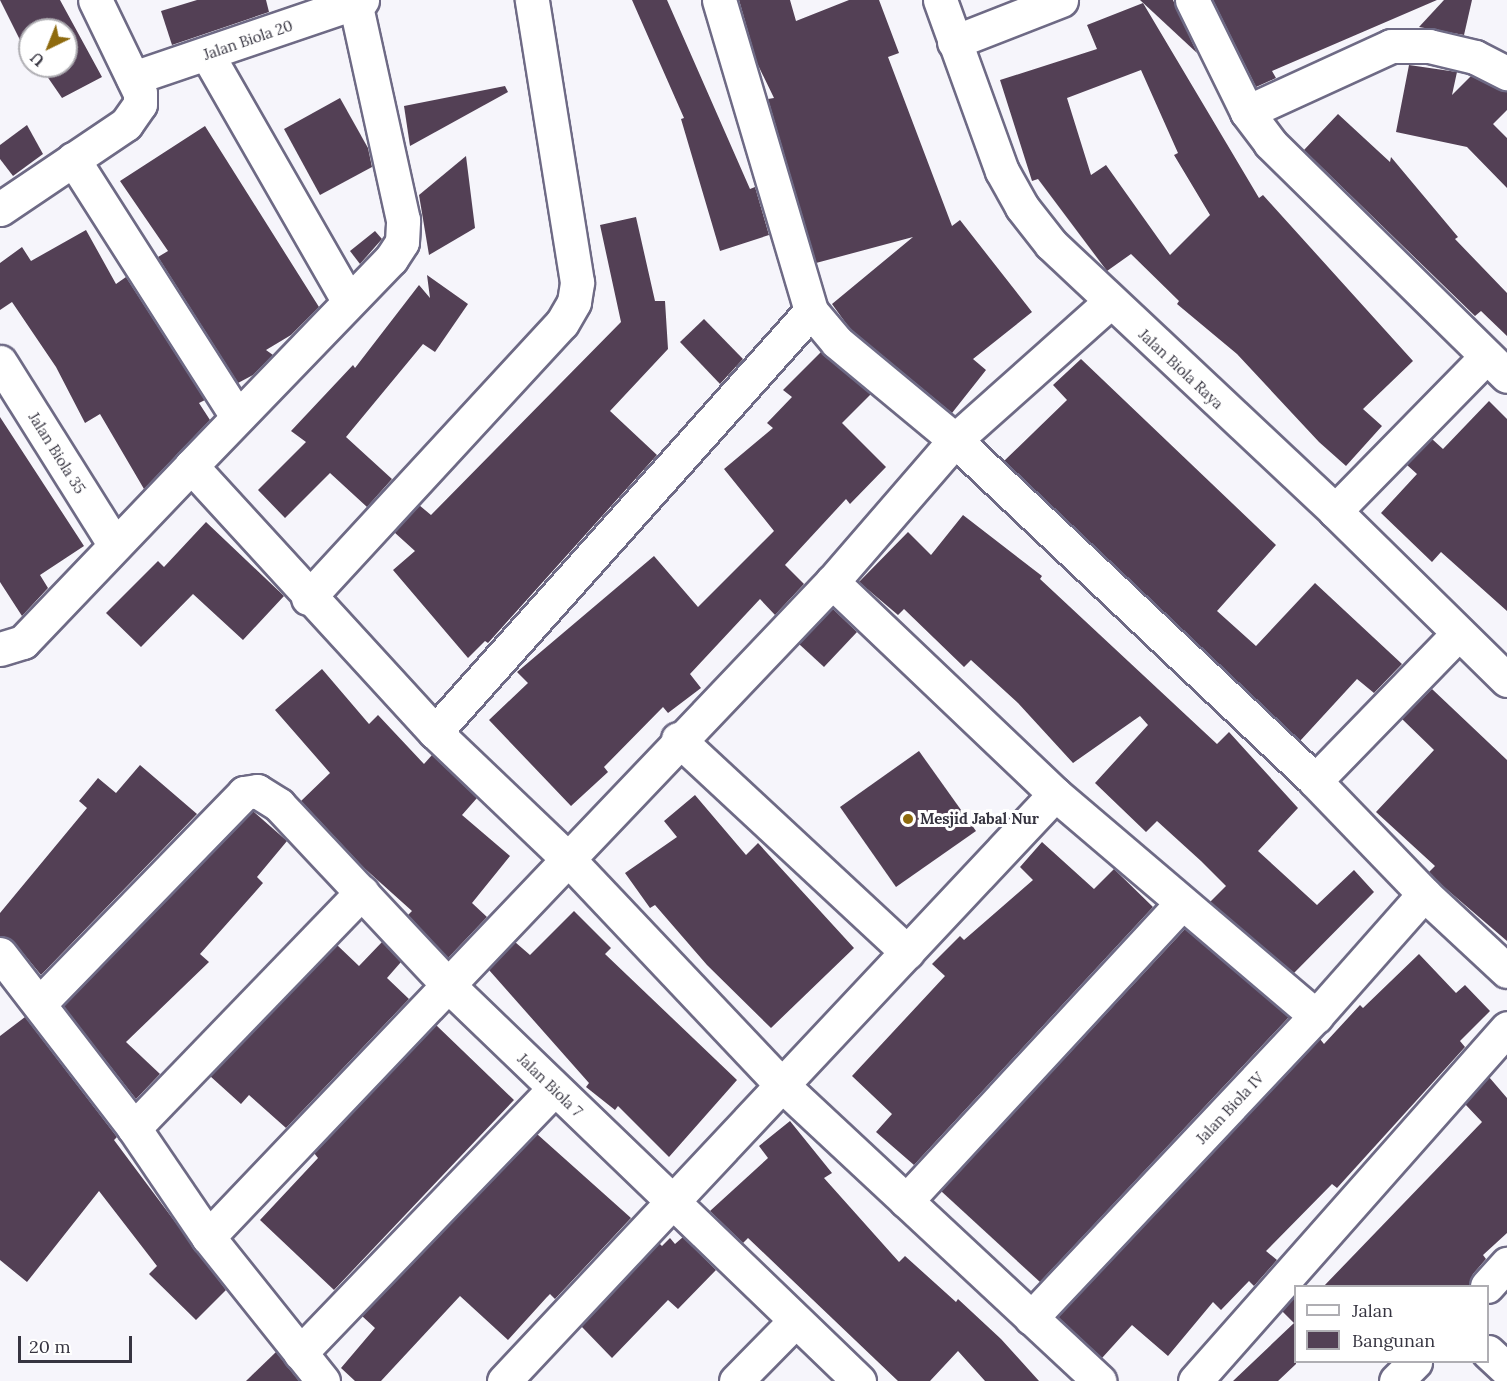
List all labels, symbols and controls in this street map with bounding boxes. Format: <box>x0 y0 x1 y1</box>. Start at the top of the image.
street label: Jalan Biola 20 <box>201 16 295 64</box>
north arrow <box>18 18 78 78</box>
text: U <box>26 48 48 71</box>
street label: Jalan Biola Raya <box>1135 325 1227 413</box>
street label: Jalan Biola 35 <box>25 409 89 497</box>
place label: Mesjid Jabal Nur <box>920 810 1039 828</box>
marker: Mesjid Jabal Nur <box>901 812 915 826</box>
street label: Jalan Biola 7 <box>514 1050 586 1120</box>
street label: Jalan Biola IV <box>1192 1069 1268 1147</box>
legend <box>1294 1285 1489 1363</box>
text: Jalan <box>1352 1299 1393 1322</box>
scale bar <box>21 1324 135 1362</box>
text: Bangunan <box>1352 1329 1435 1352</box>
text: 20 m <box>29 1335 71 1358</box>

